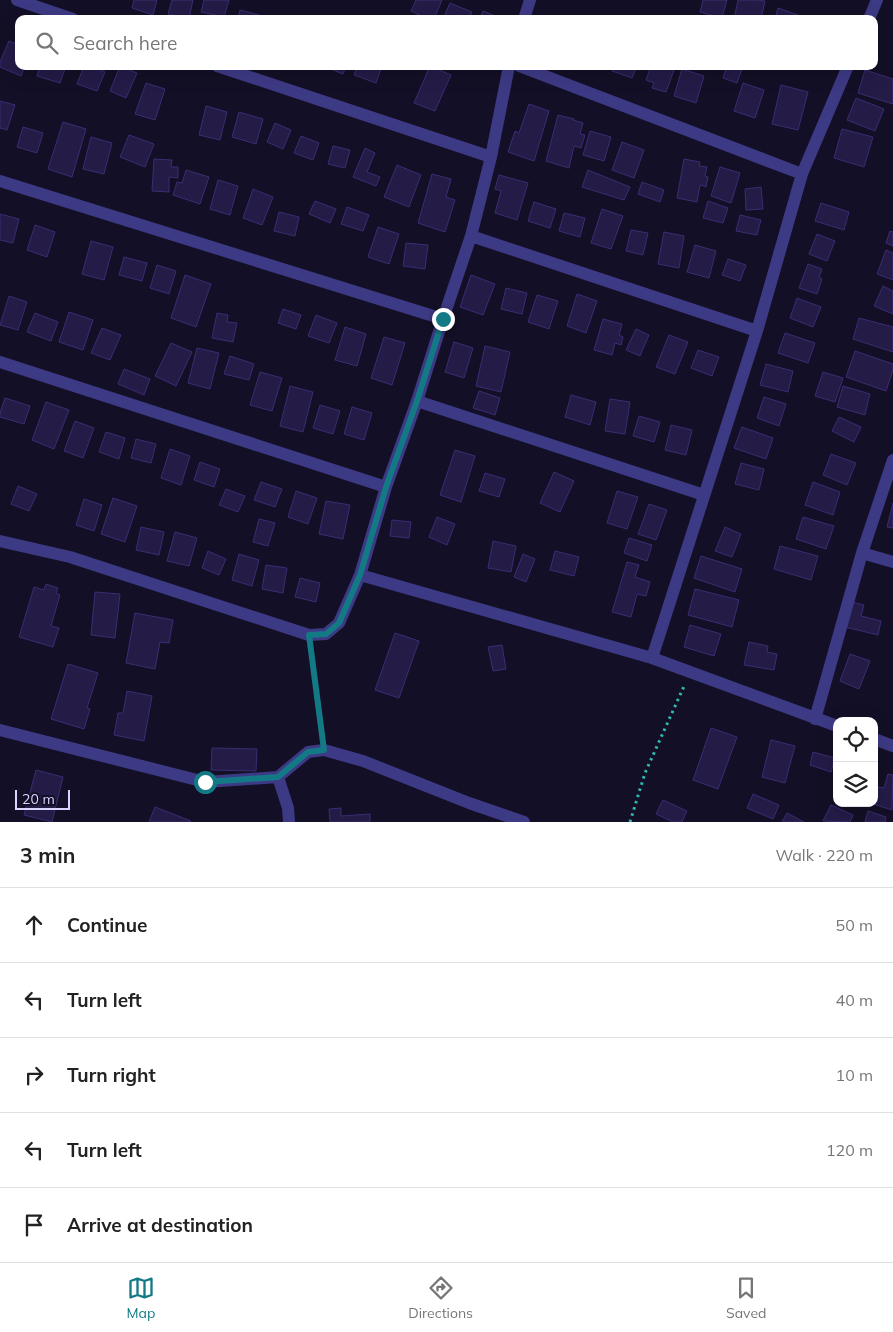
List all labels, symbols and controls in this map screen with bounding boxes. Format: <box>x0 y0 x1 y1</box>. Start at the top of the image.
search box <box>15 15 878 70</box>
icon: search <box>33 29 61 57</box>
text: Search here <box>73 31 177 55</box>
route end <box>432 308 455 331</box>
map controls <box>833 717 878 807</box>
button: locate <box>833 717 878 762</box>
button: layers <box>833 762 878 807</box>
route start <box>194 771 217 794</box>
scale bar <box>15 787 70 810</box>
text: 20 m <box>22 790 55 808</box>
text: 3 min <box>20 842 75 868</box>
text: Walk · 220 m <box>775 845 873 865</box>
icon: ahead <box>20 911 48 939</box>
text: Continue <box>67 913 147 937</box>
text: 50 m <box>836 915 873 935</box>
icon: left <box>20 986 48 1014</box>
text: Turn left <box>67 988 142 1012</box>
text: 40 m <box>836 990 873 1010</box>
icon: right <box>20 1061 48 1089</box>
text: Turn right <box>67 1063 156 1087</box>
text: 10 m <box>836 1065 873 1085</box>
icon: left <box>20 1136 48 1164</box>
text: Turn left <box>67 1138 142 1162</box>
text: 120 m <box>826 1140 873 1160</box>
icon: arrive <box>20 1211 48 1239</box>
text: Arrive at destination <box>67 1213 253 1237</box>
tab: Map <box>127 1274 155 1322</box>
tab: Directions <box>408 1274 473 1322</box>
tab: Saved <box>726 1274 766 1322</box>

